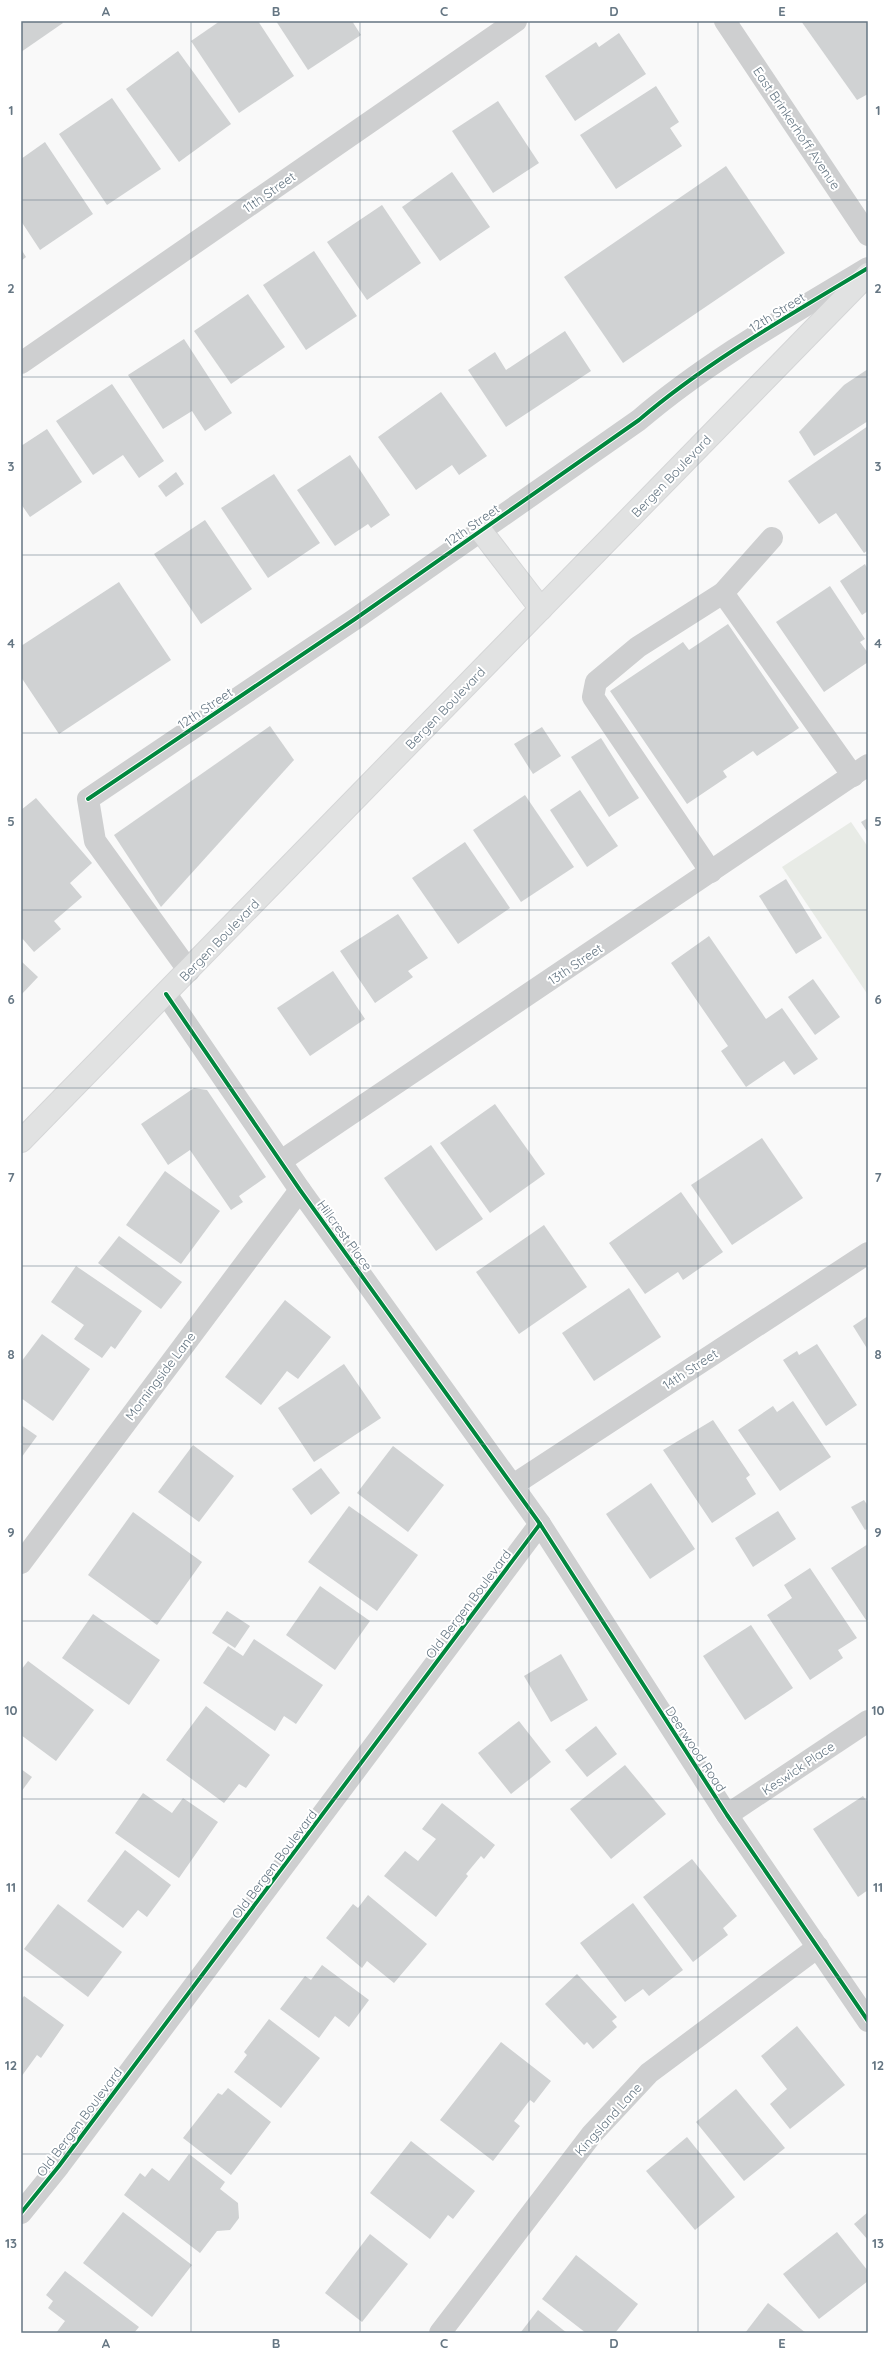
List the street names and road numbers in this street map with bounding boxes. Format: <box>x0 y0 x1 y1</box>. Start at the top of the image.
street label: East Brinkerhoff Avenue <box>750 64 844 192</box>
street label: 11th Street <box>240 168 298 216</box>
street label: 12th Street <box>746 289 808 335</box>
street label: Bergen Boulevard <box>628 432 714 520</box>
street label: 12th Street <box>442 500 502 550</box>
street label: Bergen Boulevard <box>402 664 488 752</box>
street label: 12th Street <box>174 684 236 732</box>
street label: Bergen Boulevard <box>176 896 262 984</box>
street label: 13th Street <box>545 940 605 988</box>
street label: Hillcrest Place <box>314 1197 376 1273</box>
street label: Morningside Lane <box>121 1329 199 1423</box>
street label: 14th Street <box>659 1345 721 1393</box>
street label: Old Bergen Boulevard <box>422 1546 514 1662</box>
street label: Deerwood Road <box>662 1703 730 1795</box>
street label: Keswick Place <box>759 1738 837 1798</box>
street label: Old Bergen Boulevard <box>228 1806 320 1922</box>
street label: Old Bergen Boulevard <box>33 2064 125 2180</box>
street label: Kingsland Lane <box>571 2079 645 2159</box>

